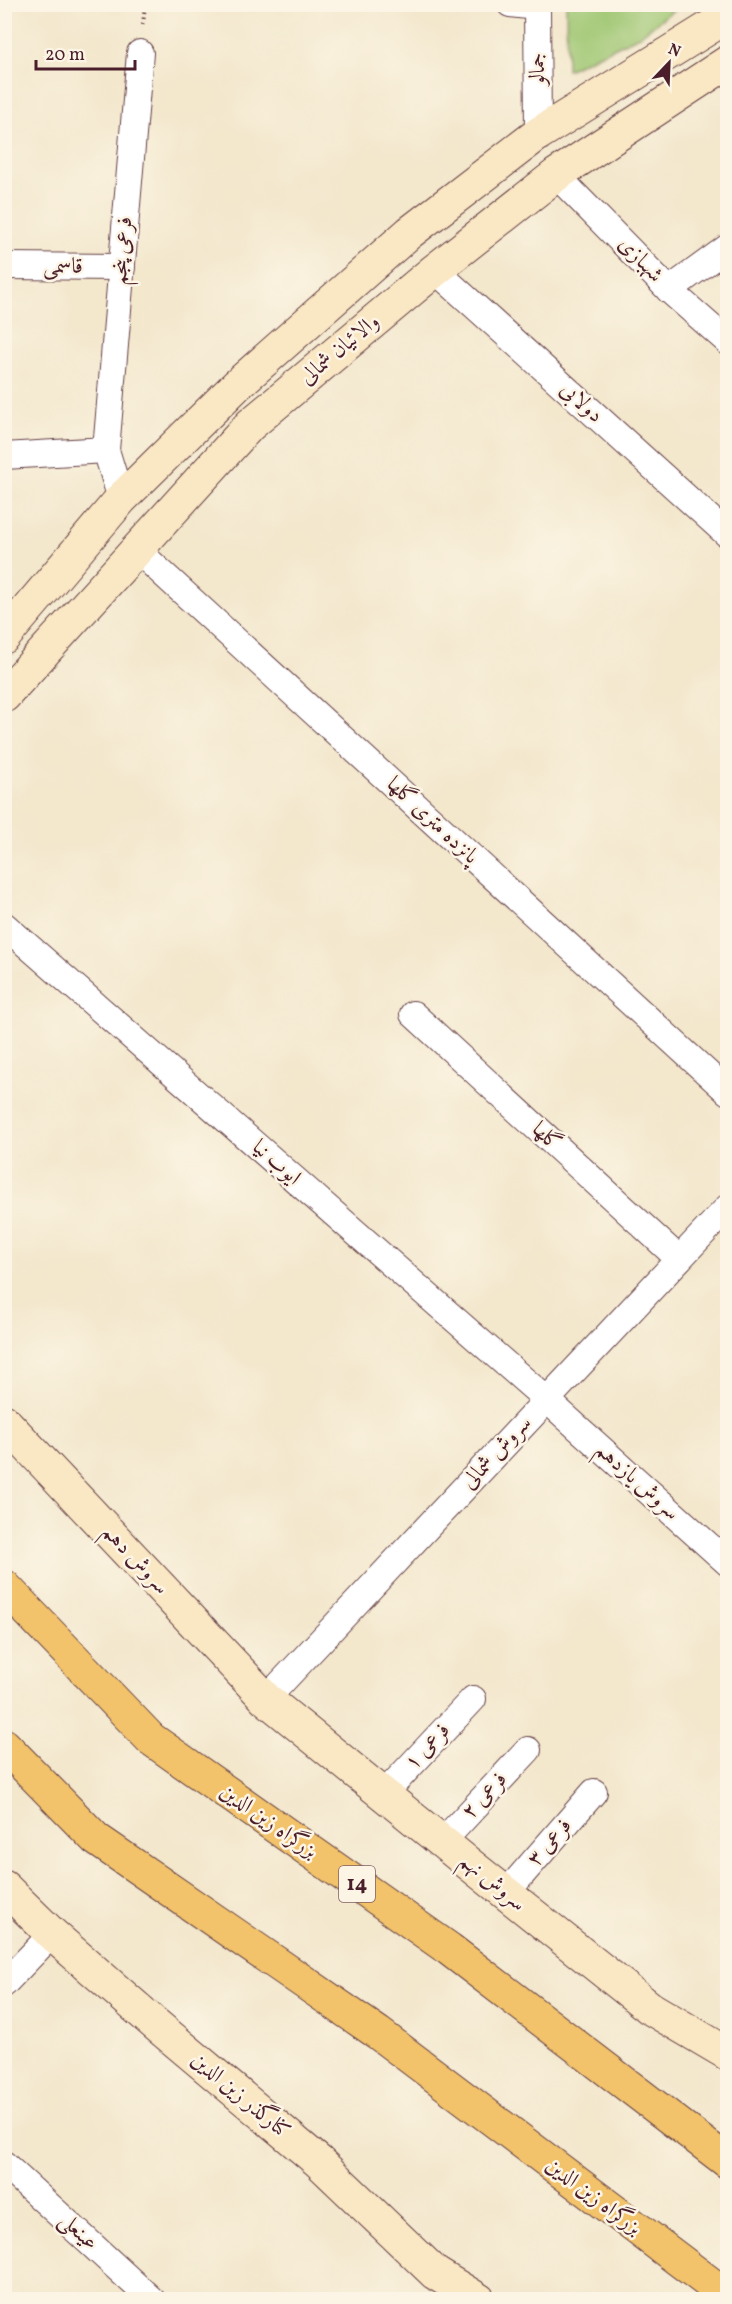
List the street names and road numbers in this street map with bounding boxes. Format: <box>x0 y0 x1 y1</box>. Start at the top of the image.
street label: جمالو <box>523 53 554 87</box>
street label: فرعی پنجم <box>105 216 144 287</box>
street label: شهبازی <box>610 230 670 290</box>
street label: قاسمی <box>43 251 83 283</box>
street label: والائیان شمالی <box>293 307 387 393</box>
street label: دولابی <box>552 375 610 431</box>
street label: پانزده متری گلها <box>379 770 486 873</box>
street label: گلها <box>524 1115 568 1159</box>
street label: ایوب نیا <box>245 1133 307 1193</box>
street label: سروش شمالی <box>455 1409 539 1497</box>
street label: سروش یازدهم <box>586 1436 686 1531</box>
street label: سروش دهم <box>92 1518 176 1604</box>
street label: فرعی ۱ <box>398 1716 458 1778</box>
street label: فرعی ۲ <box>455 1765 515 1827</box>
street label: بزرگراه زین الدین <box>213 1776 324 1867</box>
street label: فرعی ۳ <box>520 1812 580 1874</box>
street label: سروش نهم <box>450 1846 532 1922</box>
road number: 14 <box>339 1866 375 1902</box>
street label: کنارگذر زین الدین <box>184 2044 298 2147</box>
street label: بزرگراه زین الدین <box>538 2150 648 2244</box>
street label: عینعلی <box>51 2206 105 2258</box>

